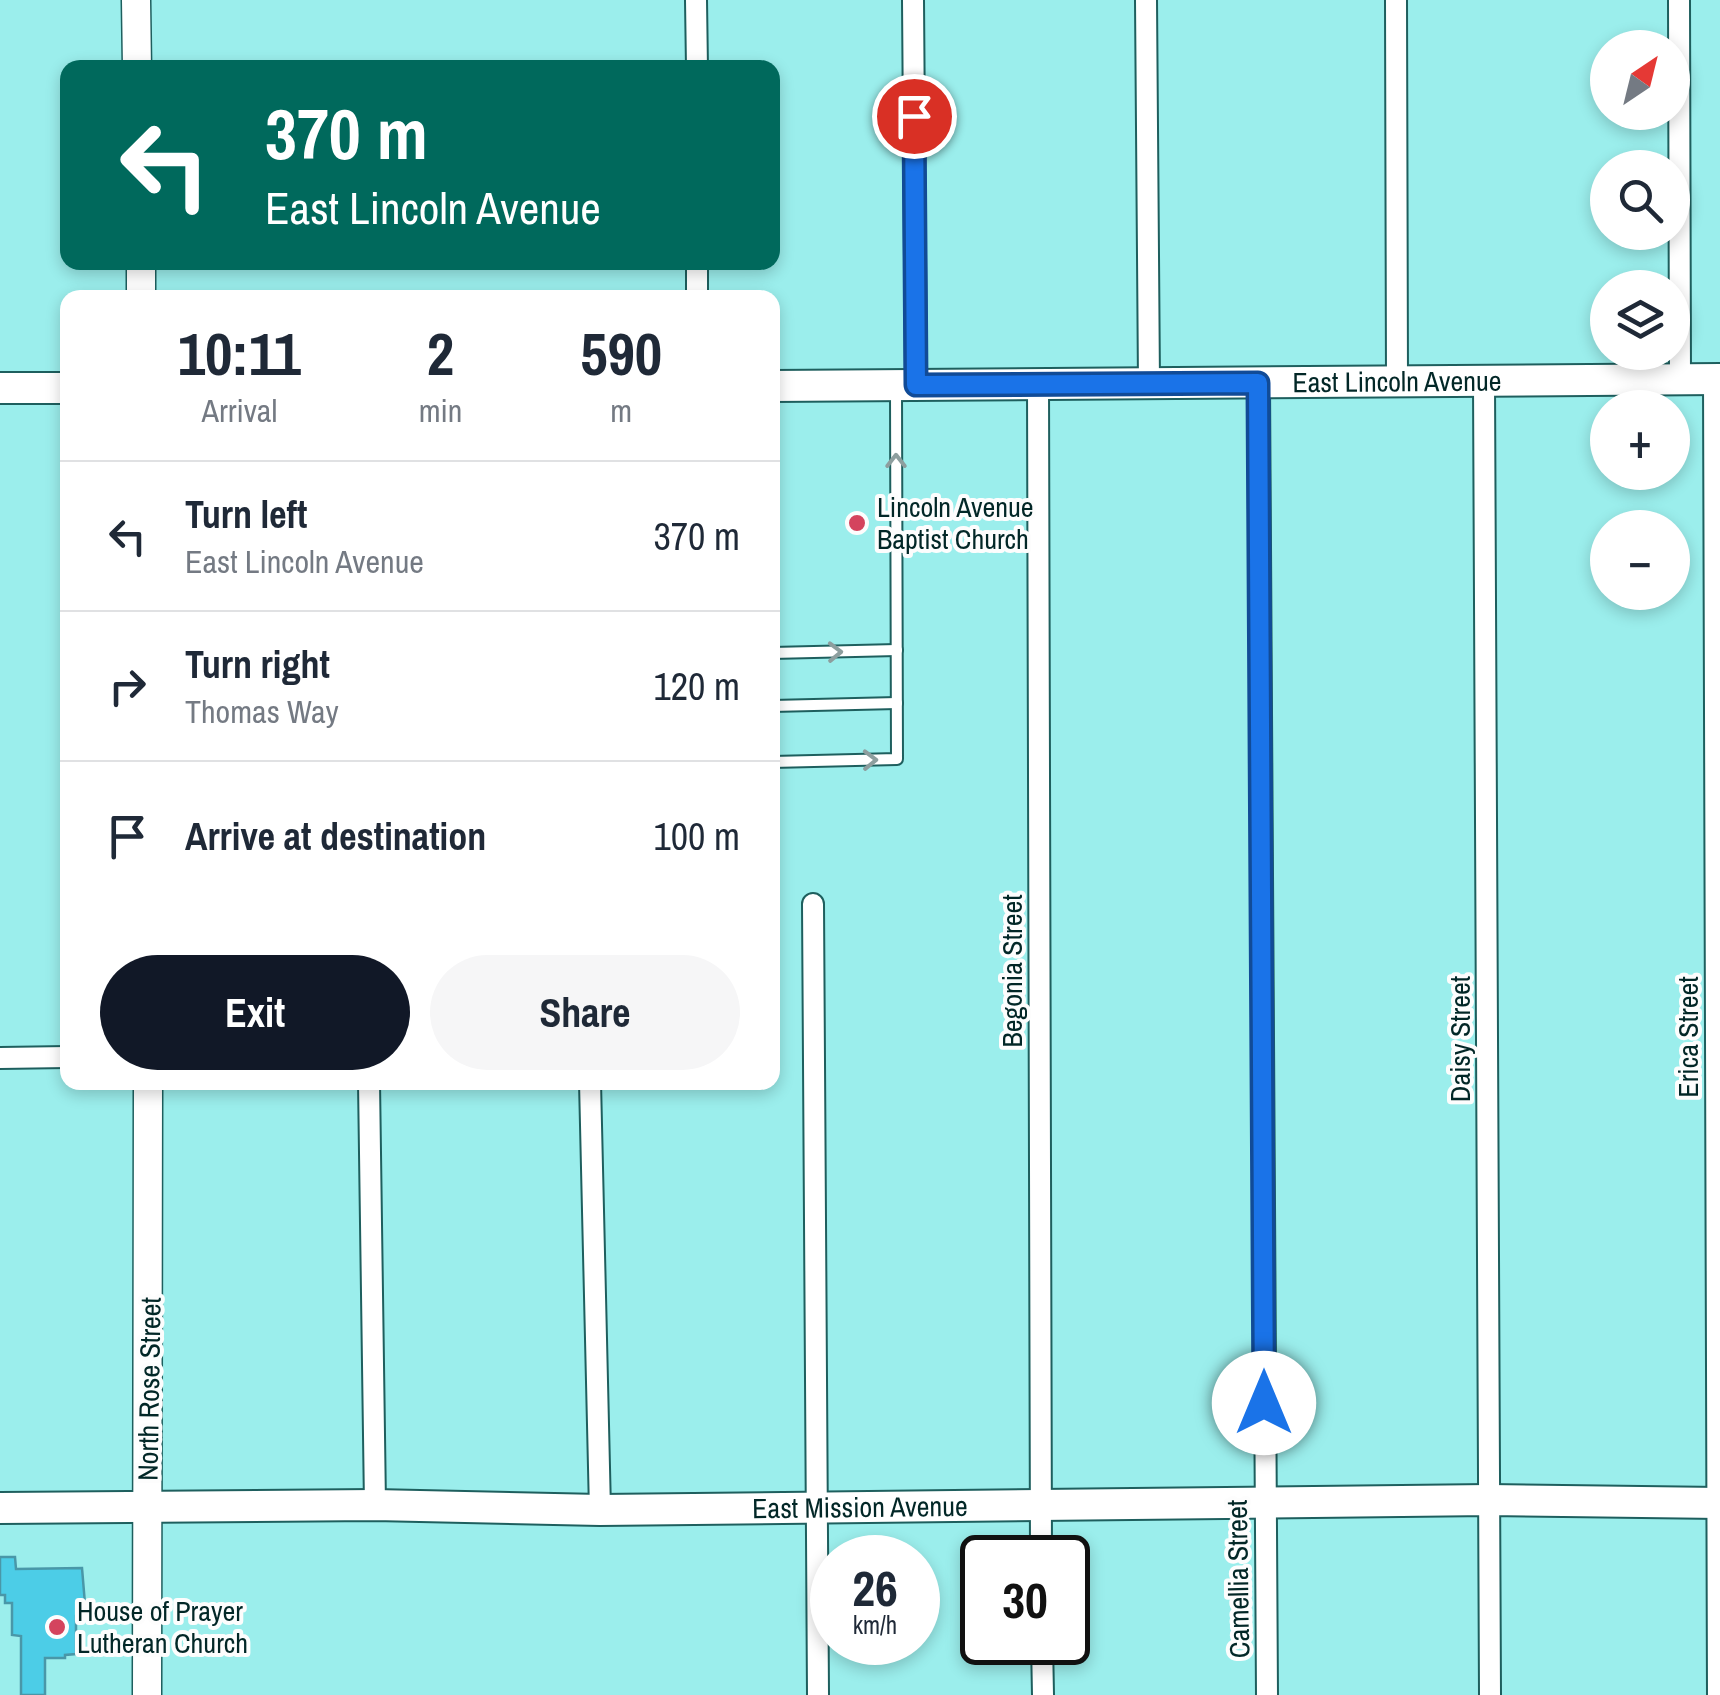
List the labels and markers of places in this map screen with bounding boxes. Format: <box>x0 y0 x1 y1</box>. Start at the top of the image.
pin <box>872 74 957 159</box>
place label: Lincoln Avenue Baptist Church <box>877 488 1034 558</box>
marker: Lincoln Avenue Baptist Church <box>846 512 868 534</box>
place label: House of Prayer Lutheran Church <box>77 1592 248 1662</box>
marker: House of Prayer Lutheran Church <box>46 1616 68 1638</box>

